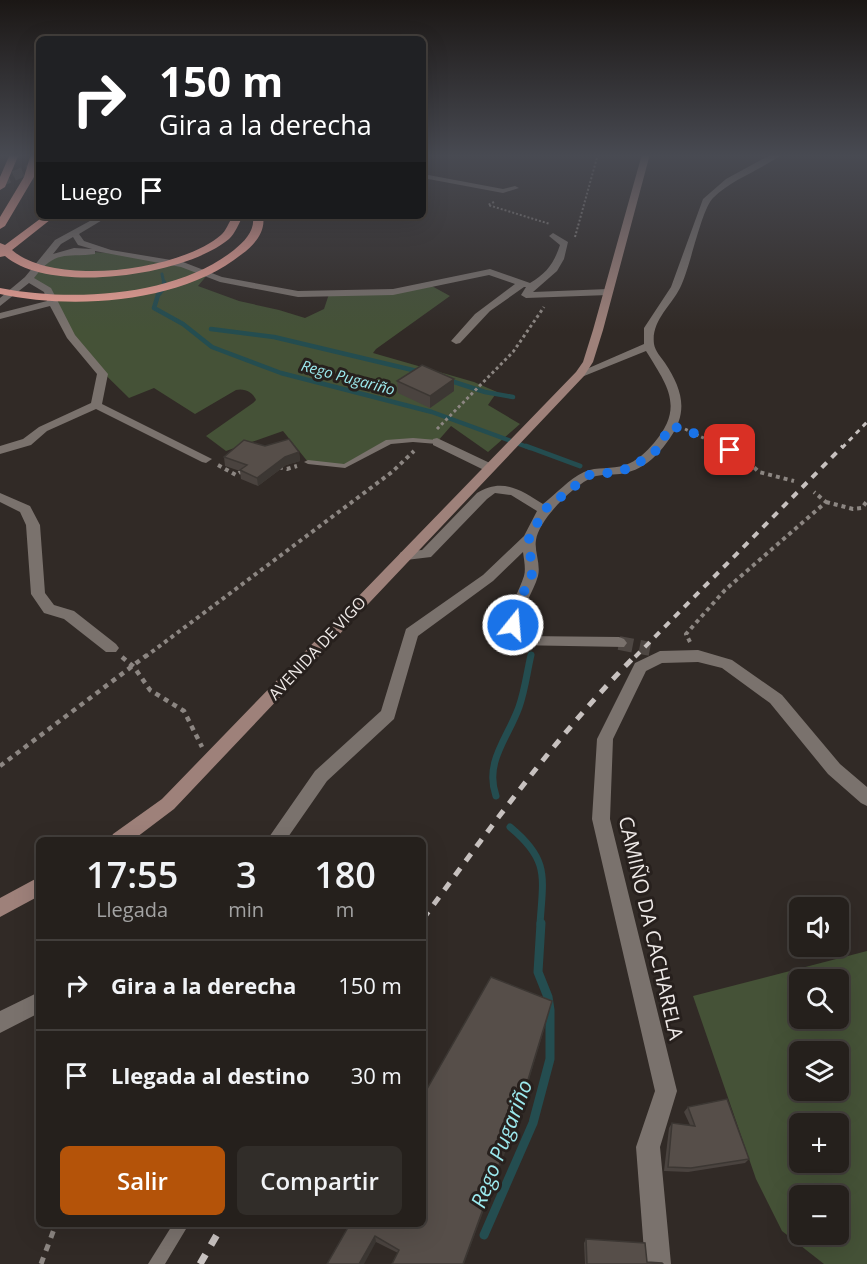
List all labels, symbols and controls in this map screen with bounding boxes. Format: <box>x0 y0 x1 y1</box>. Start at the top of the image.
text: 150 m <box>159 52 283 109</box>
icon: right <box>60 60 138 138</box>
text: Gira a la derecha <box>159 106 372 143</box>
icon: arrive <box>135 174 168 207</box>
text: Luego <box>60 176 123 206</box>
water label: Rego Pugariño <box>299 355 397 399</box>
pin <box>704 424 755 475</box>
icon: arrive <box>713 433 746 466</box>
street label: AVENIDA DE VIGO <box>263 592 371 704</box>
position arrow <box>481 593 545 657</box>
street label: CAMIÑO DA CACHARELA <box>613 813 690 1043</box>
text: 17:55 <box>86 850 178 899</box>
text: 3 <box>236 850 257 899</box>
text: 180 <box>314 850 376 899</box>
text: Llegada <box>96 896 168 923</box>
text: min <box>228 896 264 923</box>
text: m <box>336 896 354 923</box>
map controls <box>789 897 849 1245</box>
button: sound <box>789 897 849 957</box>
icon: right <box>60 969 93 1002</box>
button: search <box>789 969 849 1029</box>
text: Gira a la derecha <box>111 970 296 1000</box>
text: 150 m <box>338 970 402 1000</box>
button: layers <box>789 1041 849 1101</box>
icon: arrive <box>60 1059 93 1092</box>
text: Llegada al destino <box>111 1060 310 1090</box>
text: 30 m <box>351 1060 402 1090</box>
water label: Rego Pugariño <box>464 1076 538 1212</box>
button: + <box>789 1113 849 1173</box>
button: Salir <box>60 1146 225 1215</box>
button: Compartir <box>237 1146 402 1215</box>
button: − <box>789 1185 849 1245</box>

